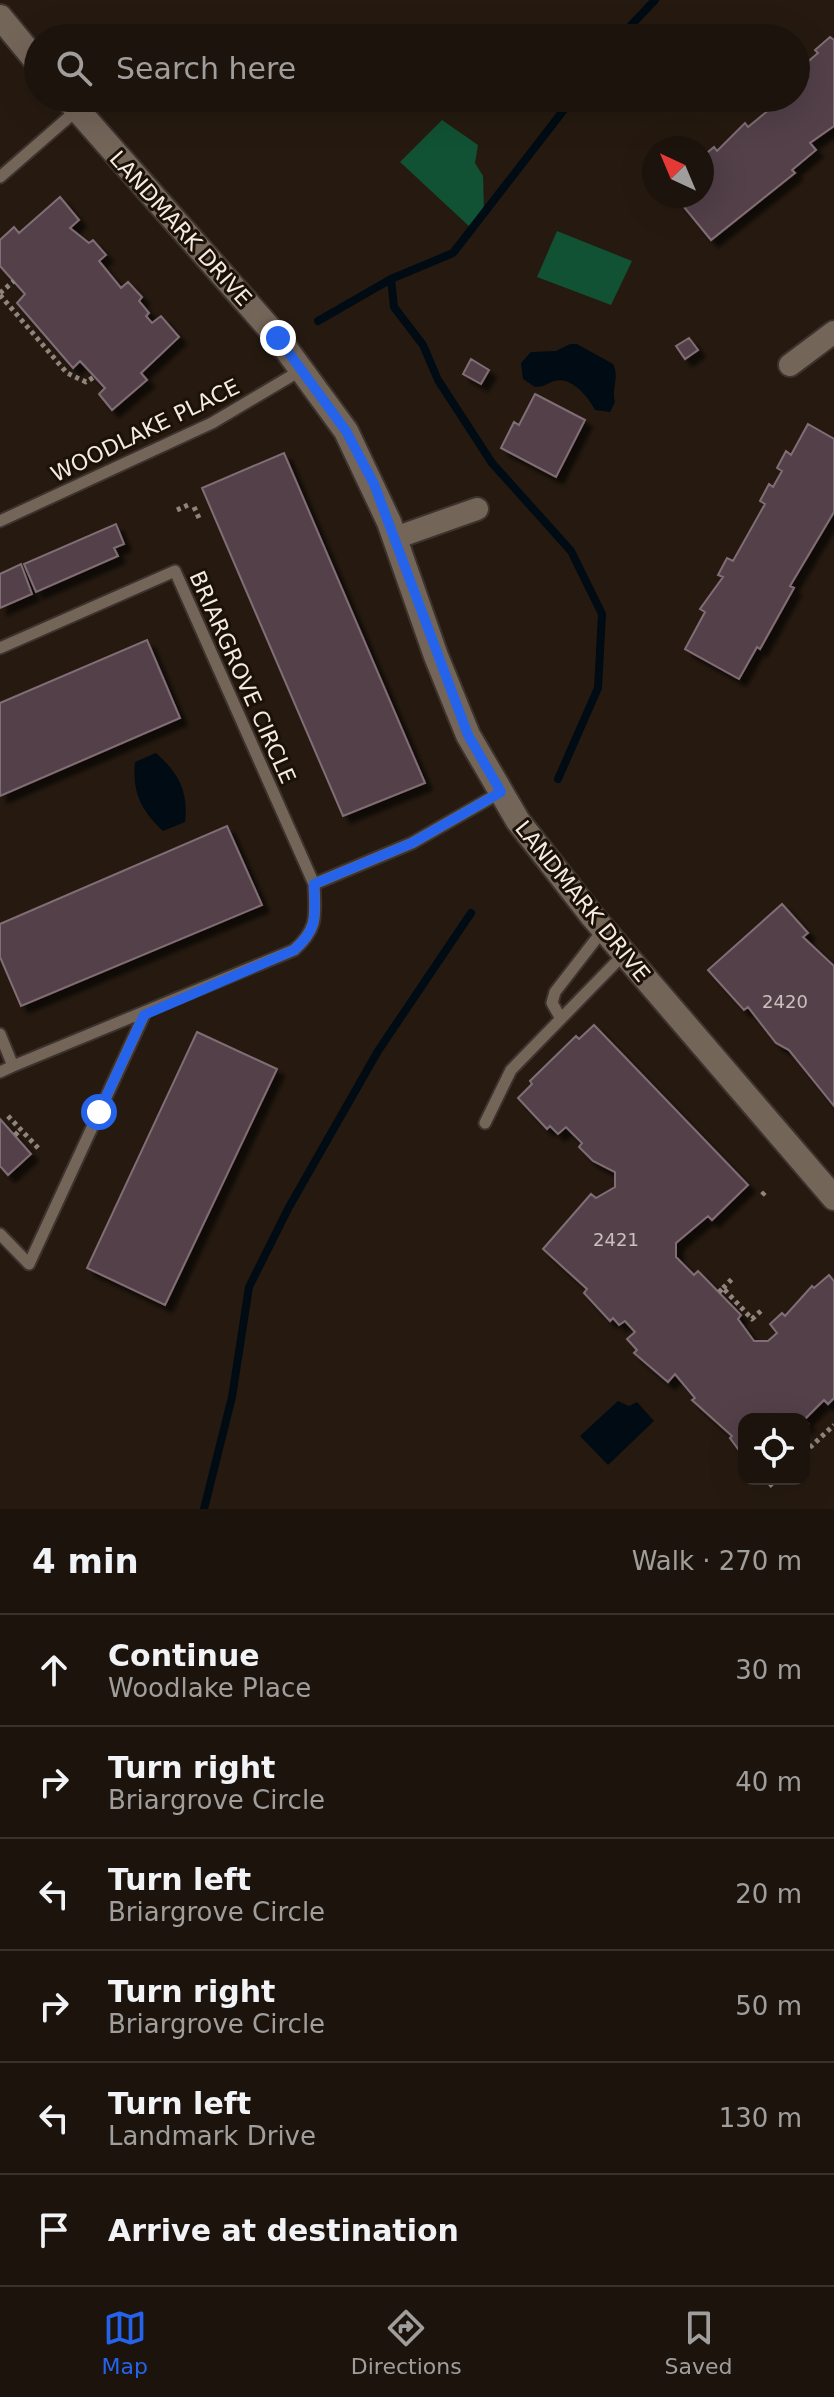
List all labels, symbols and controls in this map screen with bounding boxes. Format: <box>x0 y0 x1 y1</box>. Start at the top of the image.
search box <box>24 24 810 112</box>
icon: search <box>52 46 96 90</box>
text: Search here <box>116 51 296 86</box>
north arrow <box>642 136 714 208</box>
street label: LANDMARK DRIVE <box>105 146 257 311</box>
route end <box>260 320 296 356</box>
street label: WOODLAKE PLACE <box>47 374 243 487</box>
street label: BRIARGROVE CIRCLE <box>184 567 301 787</box>
street label: LANDMARK DRIVE <box>510 816 655 987</box>
house number: 2420 <box>762 991 808 1012</box>
route start <box>81 1094 117 1130</box>
house number: 2421 <box>593 1229 639 1250</box>
map controls <box>738 1413 810 1485</box>
button: locate <box>738 1413 810 1485</box>
text: 4 min <box>32 1541 139 1581</box>
text: Walk · 270 m <box>632 1546 802 1576</box>
text: Continue <box>108 1638 260 1673</box>
icon: ahead <box>32 1648 76 1692</box>
text: 30 m <box>735 1655 802 1685</box>
text: Woodlake Place <box>108 1673 311 1703</box>
text: Turn right <box>108 1750 275 1785</box>
icon: right <box>32 1760 76 1804</box>
text: 40 m <box>735 1767 802 1797</box>
text: Briargrove Circle <box>108 1785 325 1815</box>
text: Turn left <box>108 1862 251 1897</box>
icon: left <box>32 1872 76 1916</box>
text: 20 m <box>735 1879 802 1909</box>
text: Briargrove Circle <box>108 1897 325 1927</box>
text: Turn right <box>108 1974 275 2009</box>
icon: right <box>32 1984 76 2028</box>
text: 50 m <box>735 1991 802 2021</box>
text: Briargrove Circle <box>108 2009 325 2039</box>
text: Turn left <box>108 2086 251 2121</box>
icon: left <box>32 2096 76 2140</box>
text: 130 m <box>719 2103 802 2133</box>
text: Landmark Drive <box>108 2121 316 2151</box>
icon: arrive <box>32 2208 76 2252</box>
text: Arrive at destination <box>108 2213 459 2248</box>
tab: Map <box>101 2306 148 2379</box>
tab: Directions <box>351 2306 462 2379</box>
tab: Saved <box>665 2306 733 2379</box>

